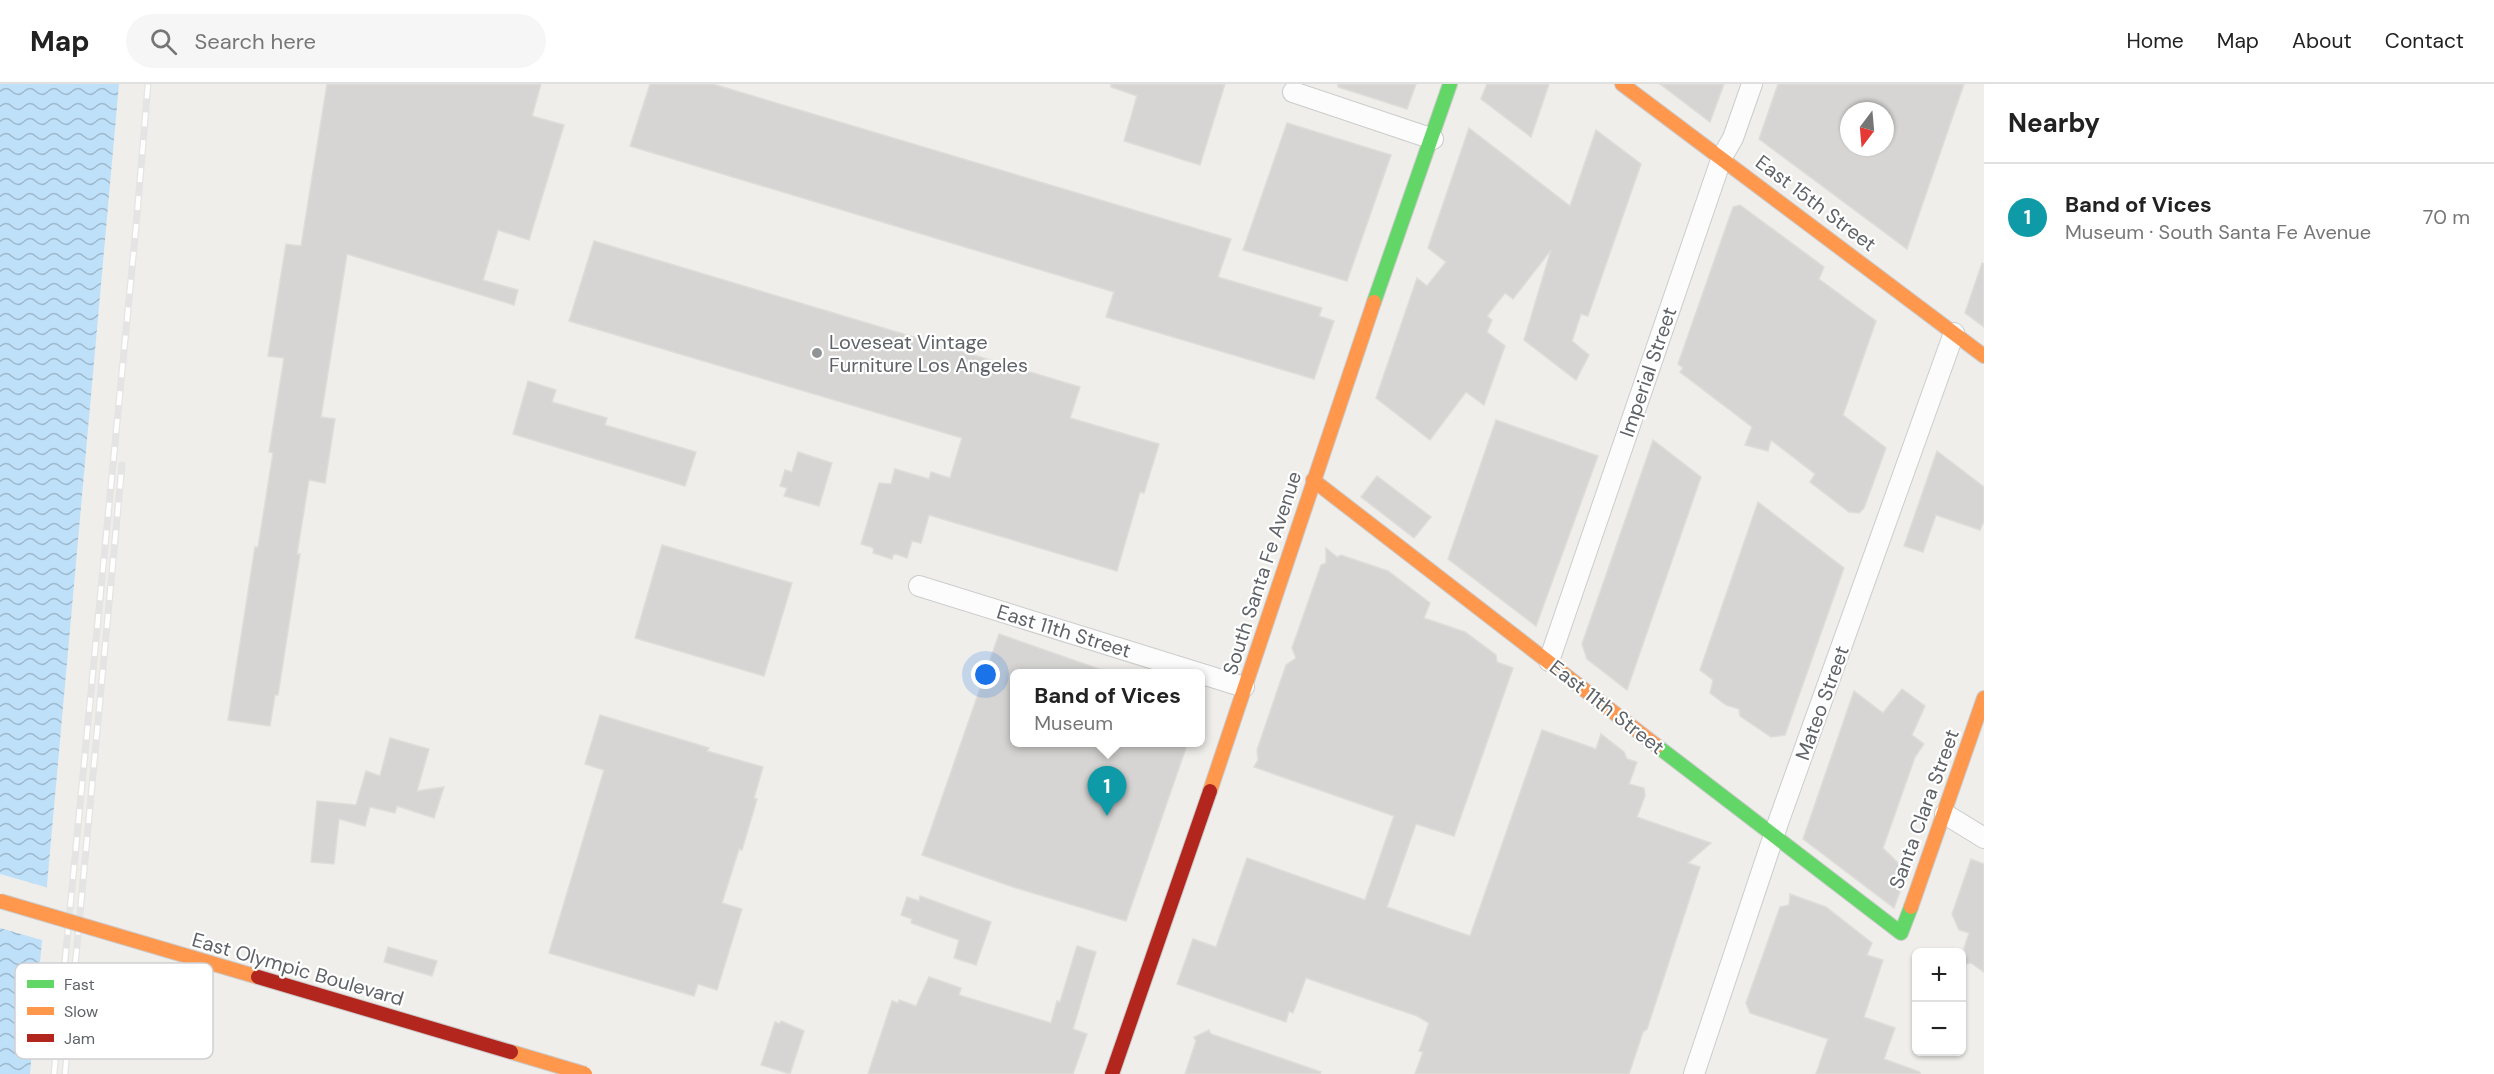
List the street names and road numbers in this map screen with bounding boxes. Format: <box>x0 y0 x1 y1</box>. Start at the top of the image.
street label: East 15th Street <box>1750 149 1882 257</box>
street label: Imperial Street <box>1614 303 1682 440</box>
street label: South Santa Fe Avenue <box>1217 468 1307 678</box>
street label: East 11th Street <box>994 598 1134 664</box>
street label: Mateo Street <box>1789 642 1855 764</box>
street label: East 11th Street <box>1544 654 1670 760</box>
street label: Santa Clara Street <box>1883 725 1965 892</box>
street label: East Olympic Boulevard <box>189 926 407 1012</box>

